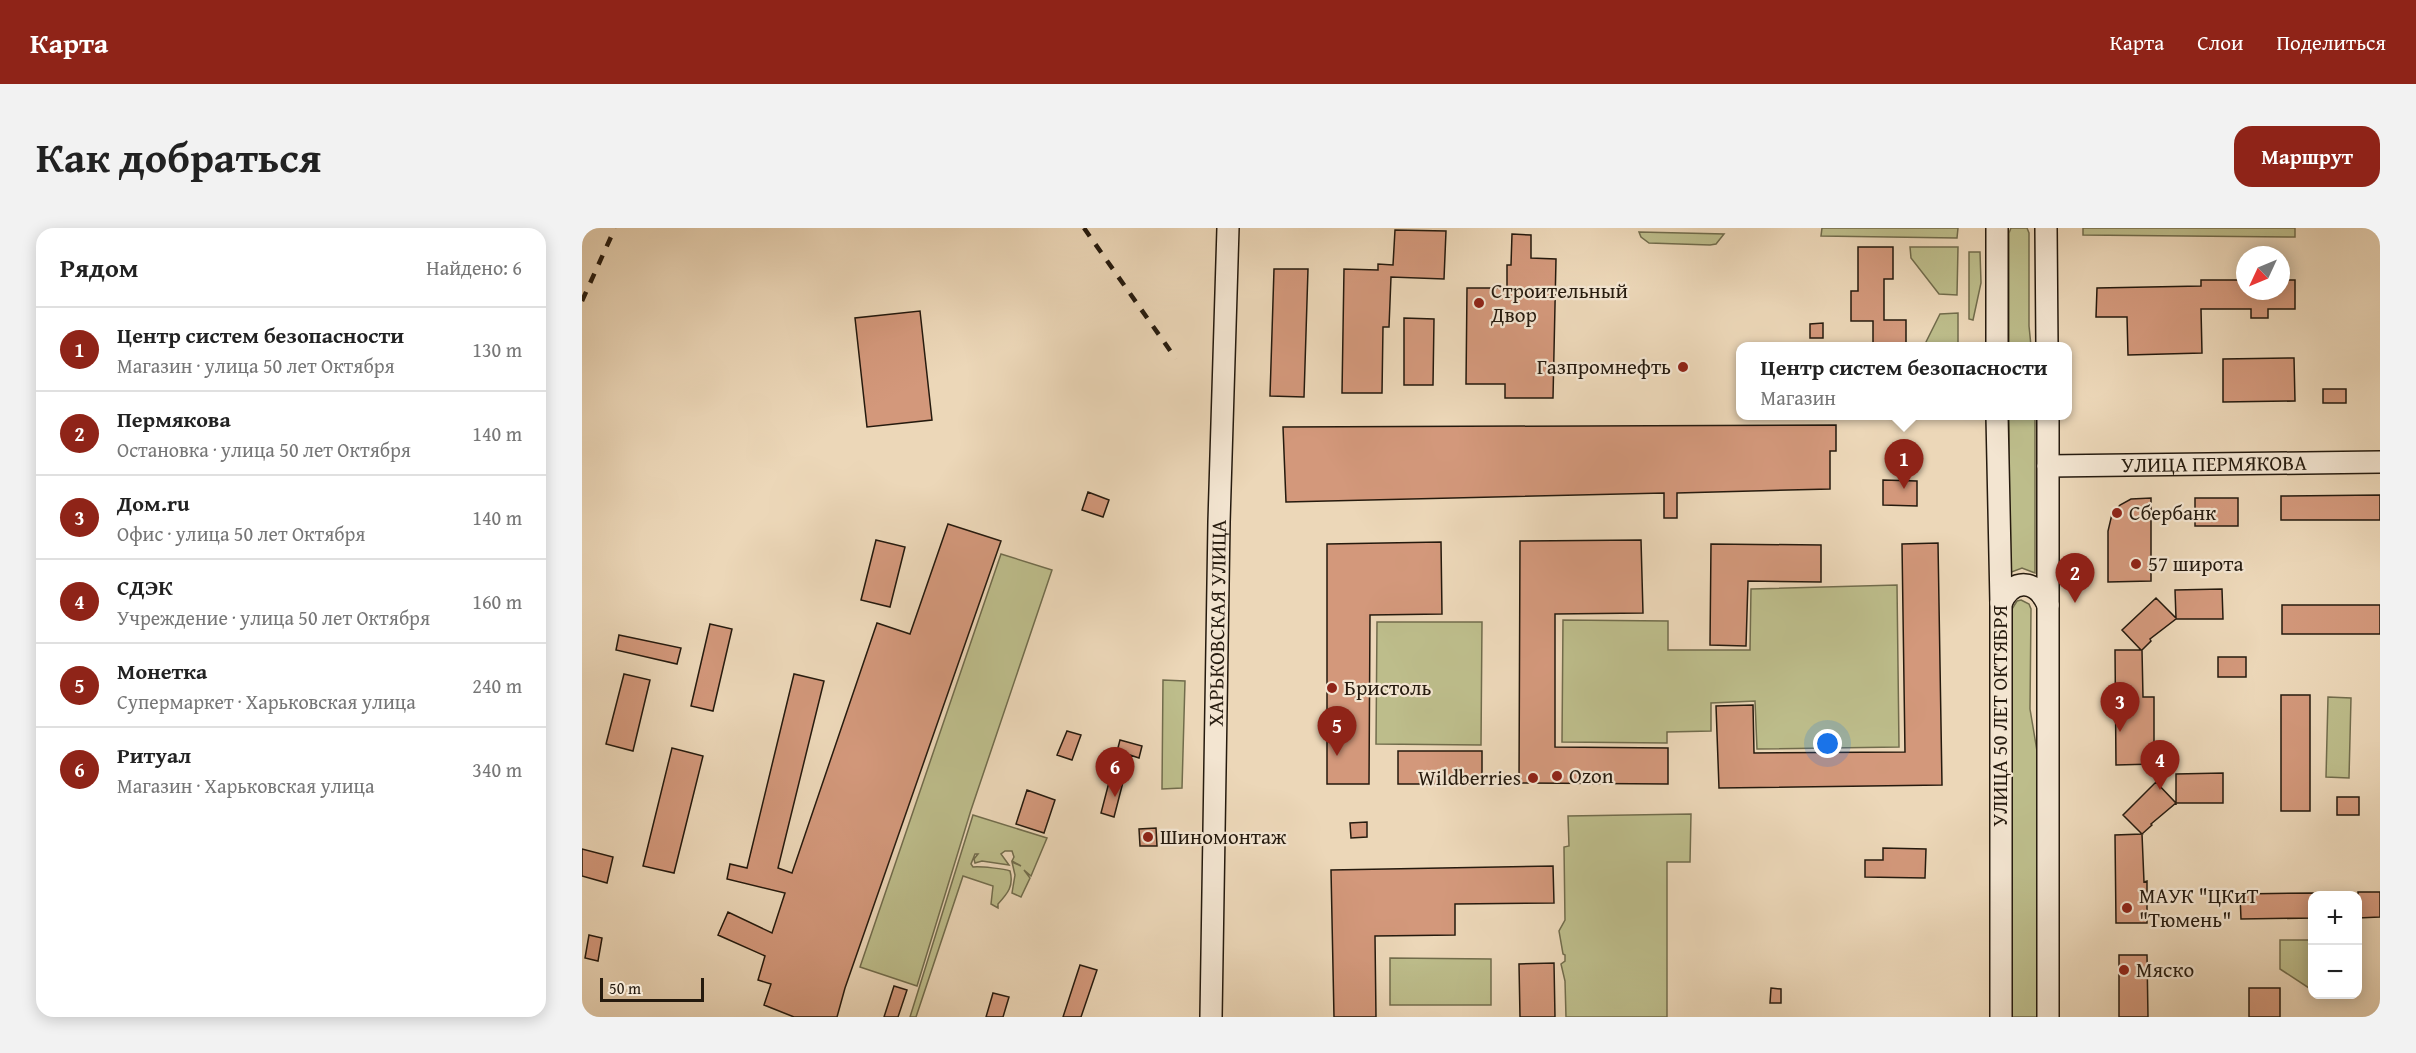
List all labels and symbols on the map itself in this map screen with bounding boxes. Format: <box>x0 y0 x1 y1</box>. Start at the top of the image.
north arrow <box>2236 246 2290 300</box>
place label: Строительный Двор <box>1490 275 1628 330</box>
marker: Строительный Двор <box>1472 296 1486 310</box>
place label: Газпромнефть <box>1537 351 1671 382</box>
marker: Газпромнефть <box>1676 360 1690 374</box>
pin: 1 <box>1884 440 1924 489</box>
street label: УЛИЦА ПЕРМЯКОВА <box>2121 447 2307 480</box>
place label: Сбербанк <box>2129 497 2216 528</box>
marker: Сбербанк <box>2110 506 2124 520</box>
street label: ХАРЬКОВСКАЯ УЛИЦА <box>1200 519 1234 727</box>
place label: 57 широта <box>2148 548 2243 579</box>
pin: 2 <box>2056 554 2094 603</box>
marker: 57 широта <box>2129 557 2143 571</box>
street label: УЛИЦА 50 ЛЕТ ОКТЯБРЯ <box>1984 605 2015 827</box>
place label: Бристоль <box>1344 672 1431 703</box>
marker: Бристоль <box>1325 681 1339 695</box>
pin: 3 <box>2100 682 2140 732</box>
pin: 5 <box>1318 706 1356 756</box>
your location <box>1813 729 1842 758</box>
pin: 4 <box>2140 740 2180 790</box>
pin: 6 <box>1096 748 1134 797</box>
place label: Ozon <box>1569 760 1614 791</box>
place label: Wildberries <box>1418 762 1521 793</box>
marker: Ozon <box>1550 769 1564 783</box>
marker: Wildberries <box>1526 771 1540 785</box>
place label: Шиномонтаж <box>1160 821 1287 852</box>
marker: Шиномонтаж <box>1141 830 1155 844</box>
place label: МАУК "ЦКиТ "Тюмень" <box>2139 880 2259 935</box>
marker: МАУК "ЦКиТ "Тюмень" <box>2120 901 2134 915</box>
place label: Мяско <box>2136 954 2194 985</box>
marker: Мяско <box>2117 963 2131 977</box>
scale bar <box>600 975 704 1002</box>

